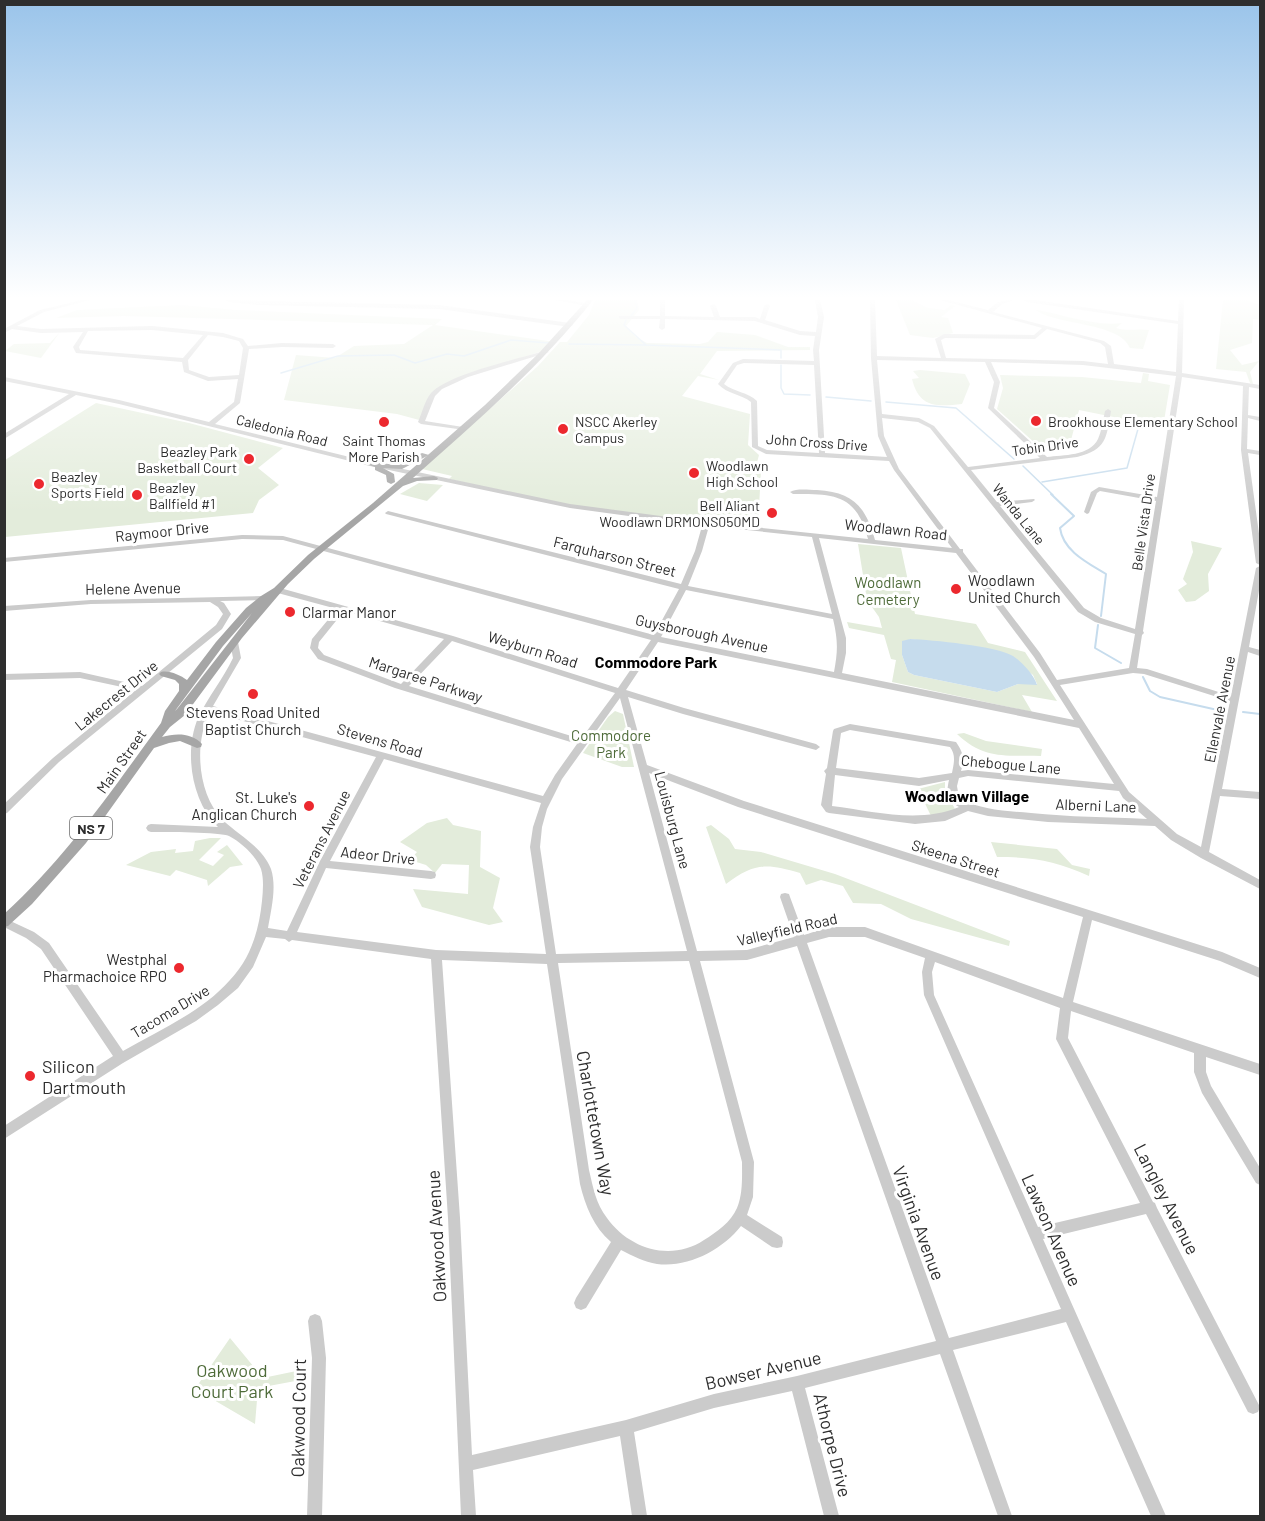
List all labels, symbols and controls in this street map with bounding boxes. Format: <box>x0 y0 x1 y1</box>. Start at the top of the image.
street label: Caledonia Road <box>235 410 329 450</box>
place label: NSCC Akerley Campus <box>575 413 658 446</box>
place label: Brookhouse Elementary School <box>1048 413 1238 430</box>
marker: Brookhouse Elementary School <box>1029 414 1043 428</box>
marker: Saint Thomas More Parish <box>377 415 391 429</box>
marker: NSCC Akerley Campus <box>556 422 570 436</box>
street label: John Cross Drive <box>766 430 868 454</box>
place label: Saint Thomas More Parish <box>343 432 426 465</box>
street label: Tobin Drive <box>1010 433 1080 459</box>
place label: Beazley Park Basketball Court <box>137 443 237 476</box>
marker: Beazley Park Basketball Court <box>242 452 256 466</box>
place label: Woodlawn High School <box>706 457 778 490</box>
marker: Woodlawn High School <box>687 466 701 480</box>
place label: Beazley Sports Field <box>51 468 124 501</box>
street label: Belle Vista Drive <box>1128 472 1158 572</box>
marker: Beazley Sports Field <box>32 477 46 491</box>
place label: Beazley Ballfield #1 <box>149 479 215 512</box>
street label: Wanda Lane <box>989 480 1049 548</box>
marker: Beazley Ballfield #1 <box>130 488 144 502</box>
place label: Bell Aliant Woodlawn DRMONS050MD <box>600 497 760 530</box>
marker: Bell Aliant Woodlawn DRMONS050MD <box>765 506 779 520</box>
street label: Woodlawn Road <box>844 515 948 543</box>
street label: Raymoor Drive <box>114 517 210 545</box>
street label: Farquharson Street <box>552 532 678 580</box>
place label: Woodlawn United Church <box>968 571 1061 606</box>
park label: Woodlawn Cemetery <box>855 573 921 608</box>
street label: Helene Avenue <box>85 578 181 598</box>
marker: Woodlawn United Church <box>949 582 963 596</box>
place label: Clarmar Manor <box>302 603 397 621</box>
marker: Clarmar Manor <box>283 605 297 619</box>
street label: Guysborough Avenue <box>634 610 770 656</box>
street label: Weyburn Road <box>486 627 580 671</box>
street label: Margaree Parkway <box>367 652 485 706</box>
district label: Commodore Park <box>595 652 718 671</box>
street label: Ellenvale Avenue <box>1200 654 1238 764</box>
street label: Lakecrest Drive <box>71 656 161 734</box>
marker: Stevens Road United Baptist Church <box>246 687 260 701</box>
place label: Stevens Road United Baptist Church <box>186 703 320 738</box>
street label: Stevens Road <box>335 719 425 761</box>
street label: Main Street <box>92 725 150 797</box>
park label: Commodore Park <box>571 726 651 761</box>
street label: Chebogue Lane <box>960 751 1062 777</box>
street label: Louisburg Lane <box>651 769 695 871</box>
district label: Woodlawn Village <box>905 786 1029 805</box>
street label: Veterans Avenue <box>288 787 354 891</box>
place label: St. Luke's Anglican Church <box>191 788 297 823</box>
street label: Alberni Lane <box>1055 795 1137 815</box>
marker: St. Luke's Anglican Church <box>302 799 316 813</box>
road number: NS 7 <box>70 817 112 839</box>
street label: Skeena Street <box>910 835 1002 881</box>
street label: Adeor Drive <box>340 842 416 868</box>
street label: Valleyfield Road <box>735 909 839 949</box>
place label: Westphal Pharmachoice RPO <box>43 950 167 985</box>
marker: Westphal Pharmachoice RPO <box>172 961 186 975</box>
street label: Tacoma Drive <box>127 981 213 1041</box>
street label: Charlottetown Way <box>572 1049 620 1197</box>
place label: Silicon Dartmouth <box>42 1055 126 1098</box>
marker: Silicon Dartmouth <box>23 1069 37 1083</box>
street label: Langley Avenue <box>1130 1140 1204 1258</box>
street label: Virginia Avenue <box>888 1163 950 1283</box>
street label: Oakwood Avenue <box>422 1169 450 1303</box>
street label: Lawson Avenue <box>1017 1170 1087 1290</box>
street label: Bowser Avenue <box>703 1346 823 1394</box>
street label: Oakwood Court <box>286 1358 310 1478</box>
park label: Oakwood Court Park <box>191 1359 273 1402</box>
street label: Athorpe Drive <box>809 1391 857 1499</box>

